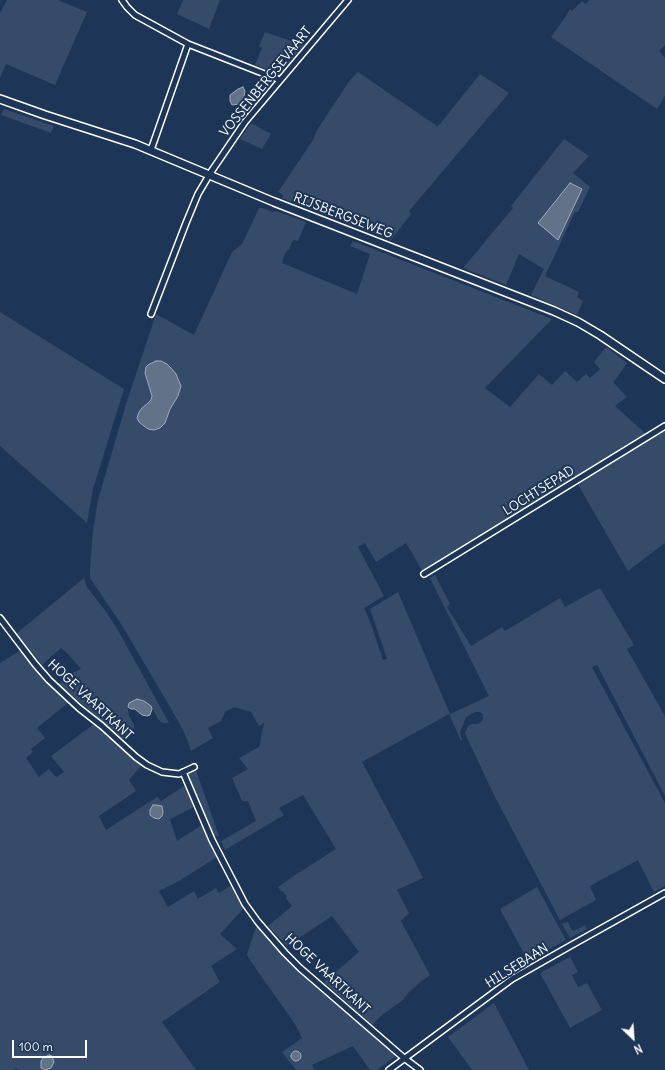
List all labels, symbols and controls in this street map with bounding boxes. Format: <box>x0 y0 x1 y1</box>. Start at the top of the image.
street label: VOSSENBERGSEVAART <box>217 24 315 140</box>
street label: RIJSBERGSEWEG <box>291 190 395 242</box>
street label: LOCHTSEPAD <box>500 463 578 519</box>
street label: HOGE VAARTKANT <box>44 656 136 744</box>
street label: HOGE VAARTKANT <box>281 930 373 1018</box>
street label: HILSEBAAN <box>483 941 551 991</box>
north arrow <box>613 1018 653 1058</box>
scale bar <box>14 1032 89 1058</box>
text: 100 m <box>19 1039 53 1054</box>
text: N <box>632 1041 644 1057</box>

